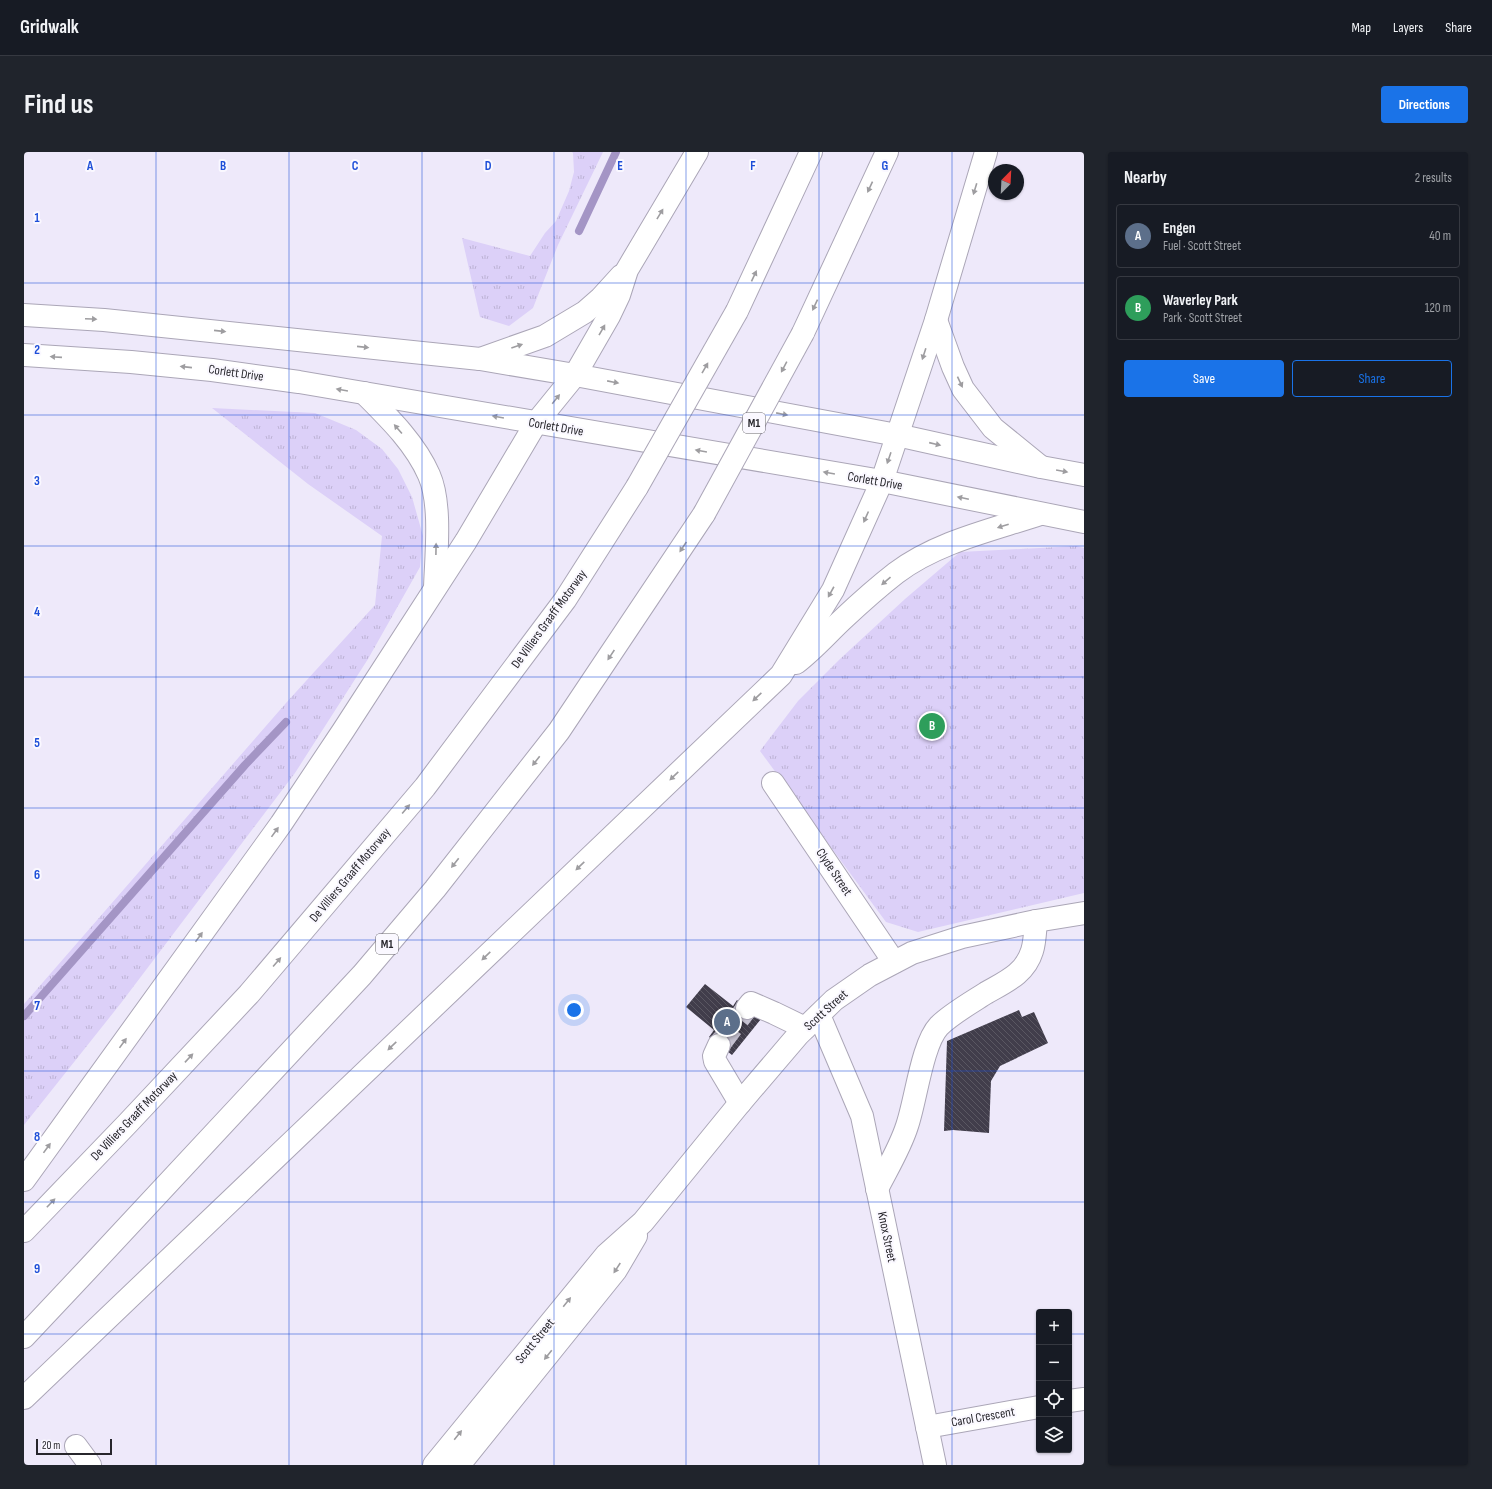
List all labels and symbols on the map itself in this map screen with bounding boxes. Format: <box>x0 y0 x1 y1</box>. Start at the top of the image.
text: A <box>86 158 94 174</box>
text: B <box>220 158 226 174</box>
text: C <box>352 158 359 174</box>
text: D <box>485 158 492 174</box>
text: E <box>617 158 623 174</box>
text: F <box>750 158 756 174</box>
text: G <box>882 158 889 174</box>
north arrow <box>988 164 1024 200</box>
one-way arrow <box>867 182 873 194</box>
one-way arrow <box>972 184 978 196</box>
one-way arrow <box>657 208 664 220</box>
text: 1 <box>34 210 40 226</box>
one-way arrow <box>751 270 757 281</box>
one-way arrow <box>812 300 818 311</box>
one-way arrow <box>85 316 97 323</box>
one-way arrow <box>598 324 605 336</box>
one-way arrow <box>214 328 226 334</box>
text: 2 <box>34 342 40 358</box>
one-way arrow <box>511 343 523 349</box>
one-way arrow <box>357 344 369 351</box>
one-way arrow <box>921 348 927 360</box>
one-way arrow <box>50 353 62 360</box>
street label: Corlett Drive <box>207 361 265 385</box>
one-way arrow <box>781 361 787 373</box>
one-way arrow <box>702 362 708 374</box>
one-way arrow <box>180 364 192 370</box>
one-way arrow <box>957 377 963 388</box>
one-way arrow <box>607 380 619 386</box>
one-way arrow <box>336 386 348 392</box>
one-way arrow <box>551 394 560 405</box>
one-way arrow <box>776 411 788 417</box>
road number: M1 <box>743 413 765 433</box>
one-way arrow <box>492 414 504 420</box>
street label: Corlett Drive <box>527 414 585 440</box>
one-way arrow <box>394 424 403 434</box>
one-way arrow <box>929 441 941 447</box>
one-way arrow <box>695 448 707 454</box>
one-way arrow <box>886 453 892 465</box>
street label: Corlett Drive <box>846 468 904 494</box>
one-way arrow <box>823 469 836 475</box>
one-way arrow <box>1056 469 1068 475</box>
text: 3 <box>34 473 40 489</box>
one-way arrow <box>957 495 970 501</box>
one-way arrow <box>863 511 869 523</box>
one-way arrow <box>997 524 1009 530</box>
one-way arrow <box>679 541 687 552</box>
one-way arrow <box>433 542 439 555</box>
street label: De Villiers Graaff Motorway <box>508 567 590 671</box>
one-way arrow <box>881 577 892 586</box>
one-way arrow <box>828 586 834 598</box>
text: 4 <box>34 604 40 620</box>
one-way arrow <box>607 650 615 660</box>
one-way arrow <box>752 693 762 702</box>
pin: B <box>919 711 945 741</box>
text: 5 <box>34 735 40 751</box>
one-way arrow <box>531 755 540 766</box>
one-way arrow <box>669 771 679 781</box>
one-way arrow <box>401 804 410 815</box>
street label: De Villiers Graaff Motorway <box>306 825 394 925</box>
one-way arrow <box>271 827 279 837</box>
street label: Clyde Street <box>812 845 856 899</box>
one-way arrow <box>451 858 460 868</box>
one-way arrow <box>575 861 585 871</box>
text: 6 <box>34 867 40 883</box>
one-way arrow <box>195 932 203 943</box>
road number: M1 <box>376 934 398 954</box>
one-way arrow <box>481 951 491 961</box>
one-way arrow <box>272 957 281 967</box>
street label: Scott Street <box>801 986 851 1034</box>
text: 7 <box>34 998 40 1014</box>
your location <box>564 1000 584 1020</box>
pin: A <box>714 1007 740 1037</box>
one-way arrow <box>119 1037 127 1048</box>
one-way arrow <box>387 1041 397 1051</box>
one-way arrow <box>185 1053 194 1063</box>
street label: De Villiers Graaff Motorway <box>87 1068 181 1164</box>
text: 8 <box>34 1129 40 1145</box>
one-way arrow <box>43 1143 51 1153</box>
one-way arrow <box>46 1198 56 1208</box>
street label: Knox Street <box>874 1210 900 1264</box>
text: 9 <box>34 1261 40 1277</box>
one-way arrow <box>613 1263 620 1274</box>
one-way arrow <box>563 1296 572 1307</box>
street label: Scott Street <box>512 1315 558 1367</box>
one-way arrow <box>543 1349 552 1360</box>
street label: Carol Crescent <box>950 1404 1016 1430</box>
one-way arrow <box>454 1429 463 1440</box>
scale bar <box>36 1437 112 1456</box>

